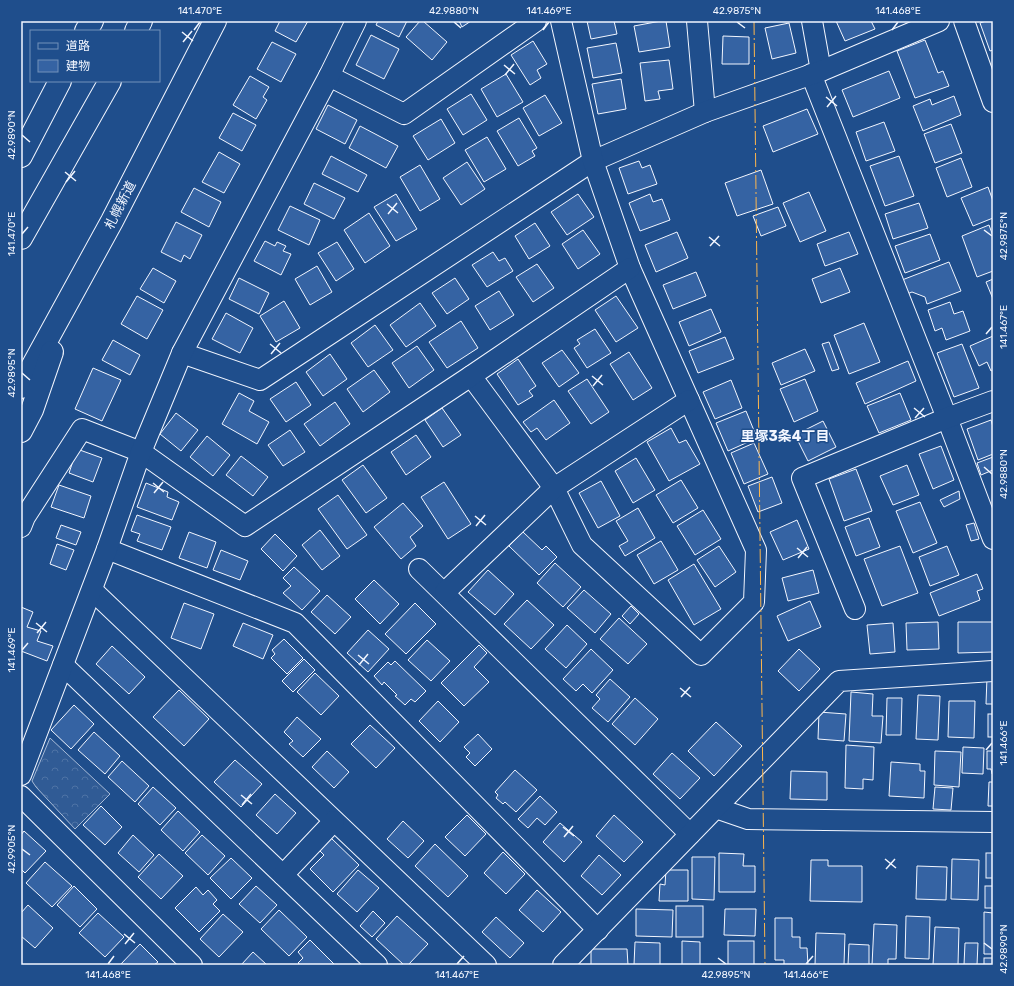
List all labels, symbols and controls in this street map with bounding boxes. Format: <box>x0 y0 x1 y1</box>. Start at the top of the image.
text: 141.470°E <box>178 5 222 17</box>
text: 42.9880°N <box>429 5 479 17</box>
text: 141.469°E <box>526 5 572 17</box>
text: 42.9875°N <box>713 5 761 17</box>
text: 141.468°E <box>875 5 921 17</box>
legend <box>30 30 160 82</box>
text: 道路 <box>66 39 90 53</box>
text: 建物 <box>66 59 90 73</box>
text: 42.9890°N <box>6 110 18 160</box>
street label: 札幌新道 <box>102 178 138 232</box>
text: 141.470°E <box>6 212 18 256</box>
text: 42.9875°N <box>998 212 1010 260</box>
text: 141.467°E <box>998 305 1010 349</box>
text: 42.9895°N <box>6 348 18 398</box>
district label: 里塚3条4丁目 <box>741 428 829 445</box>
text: 42.9880°N <box>998 449 1010 499</box>
text: 141.469°E <box>6 627 18 673</box>
text: 141.466°E <box>998 720 1010 766</box>
text: 42.9905°N <box>6 824 18 874</box>
text: 42.9890°N <box>998 924 1010 974</box>
text: 141.468°E <box>85 969 131 981</box>
text: 141.467°E <box>435 969 479 981</box>
text: 42.9895°N <box>701 969 751 981</box>
text: 141.466°E <box>783 969 829 981</box>

